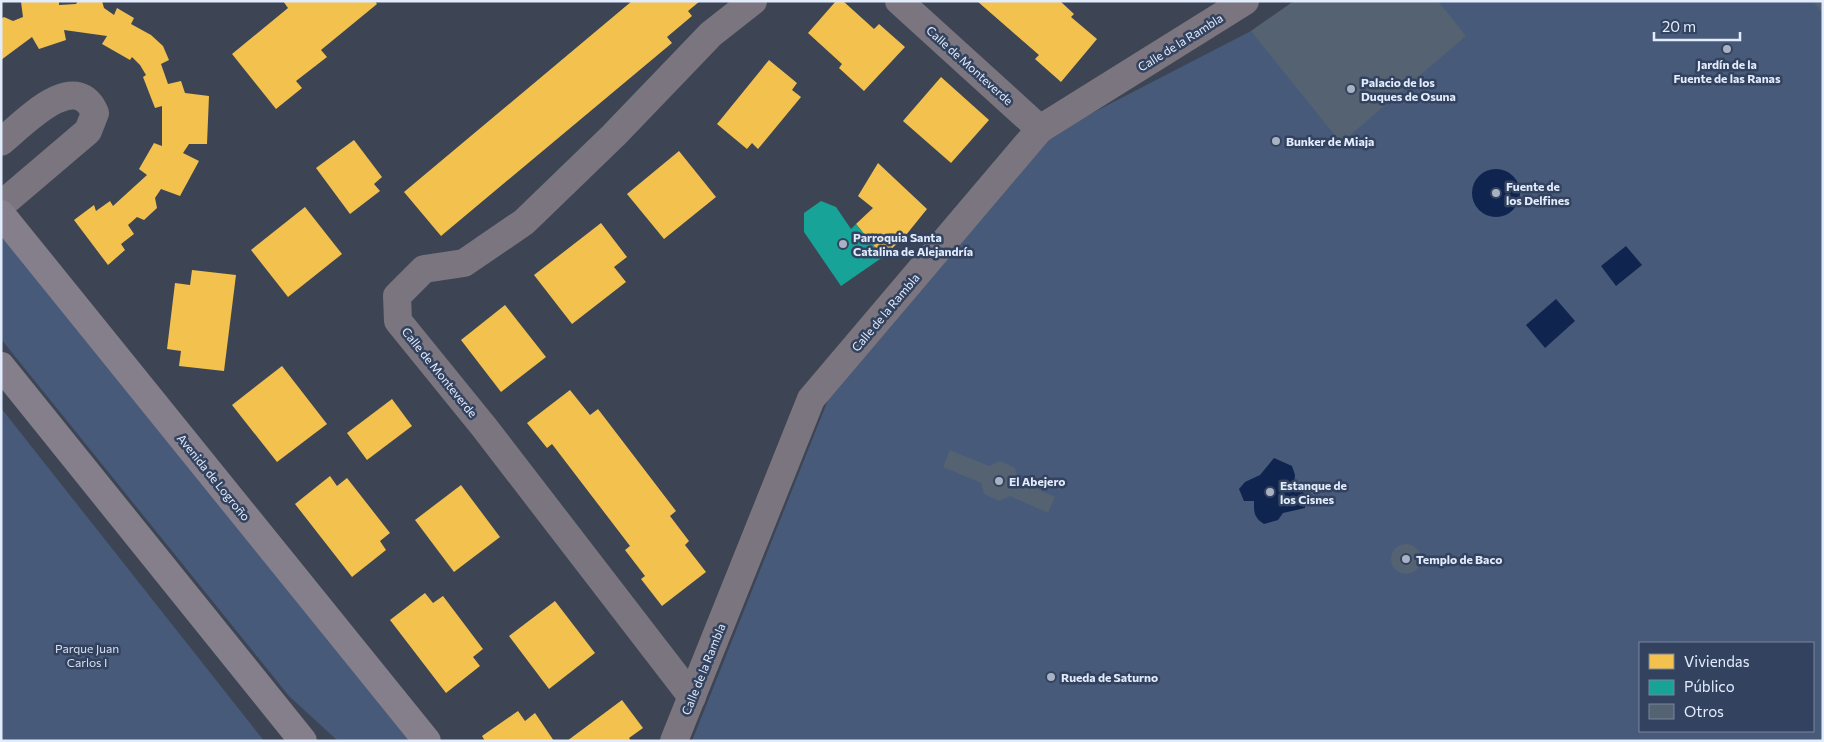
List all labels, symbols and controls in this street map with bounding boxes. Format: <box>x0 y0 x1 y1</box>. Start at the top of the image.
street label: Calle de la Rambla <box>1135 10 1225 74</box>
scale bar <box>1654 10 1740 42</box>
text: 20 m <box>1662 17 1696 35</box>
street label: Calle de Monteverde <box>924 23 1016 107</box>
marker: Jardín de la Fuente de las Ranas <box>1721 43 1733 55</box>
place label: Jardín de la Fuente de las Ranas <box>1673 57 1781 85</box>
place label: Palacio de los Duques de Osuna <box>1361 75 1456 103</box>
marker: Palacio de los Duques de Osuna <box>1345 83 1357 95</box>
place label: Bunker de Miaja <box>1286 134 1374 148</box>
marker: Bunker de Miaja <box>1270 135 1282 147</box>
place label: Fuente de los Delfines <box>1506 179 1570 207</box>
marker: Fuente de los Delfines <box>1490 187 1502 199</box>
place label: Parroquia Santa Catalina de Alejandría <box>853 230 973 258</box>
marker: Parroquia Santa Catalina de Alejandría <box>837 238 849 250</box>
street label: Calle de la Rambla <box>848 270 922 354</box>
street label: Calle de Monteverde <box>399 324 481 420</box>
street label: Avenida de Logroño <box>175 431 253 523</box>
place label: El Abejero <box>1009 474 1065 488</box>
marker: El Abejero <box>993 475 1005 487</box>
place label: Estanque de los Cisnes <box>1280 478 1347 506</box>
marker: Estanque de los Cisnes <box>1264 486 1276 498</box>
place label: Templo de Baco <box>1416 552 1502 566</box>
marker: Templo de Baco <box>1400 553 1412 565</box>
street label: Calle de la Rambla <box>678 621 728 717</box>
park label: Parque Juan Carlos I <box>55 641 119 669</box>
legend <box>1639 642 1814 732</box>
text: Viviendas <box>1684 652 1750 670</box>
place label: Rueda de Saturno <box>1061 670 1158 684</box>
marker: Rueda de Saturno <box>1045 671 1057 683</box>
text: Público <box>1684 677 1735 695</box>
text: Otros <box>1684 702 1724 720</box>

